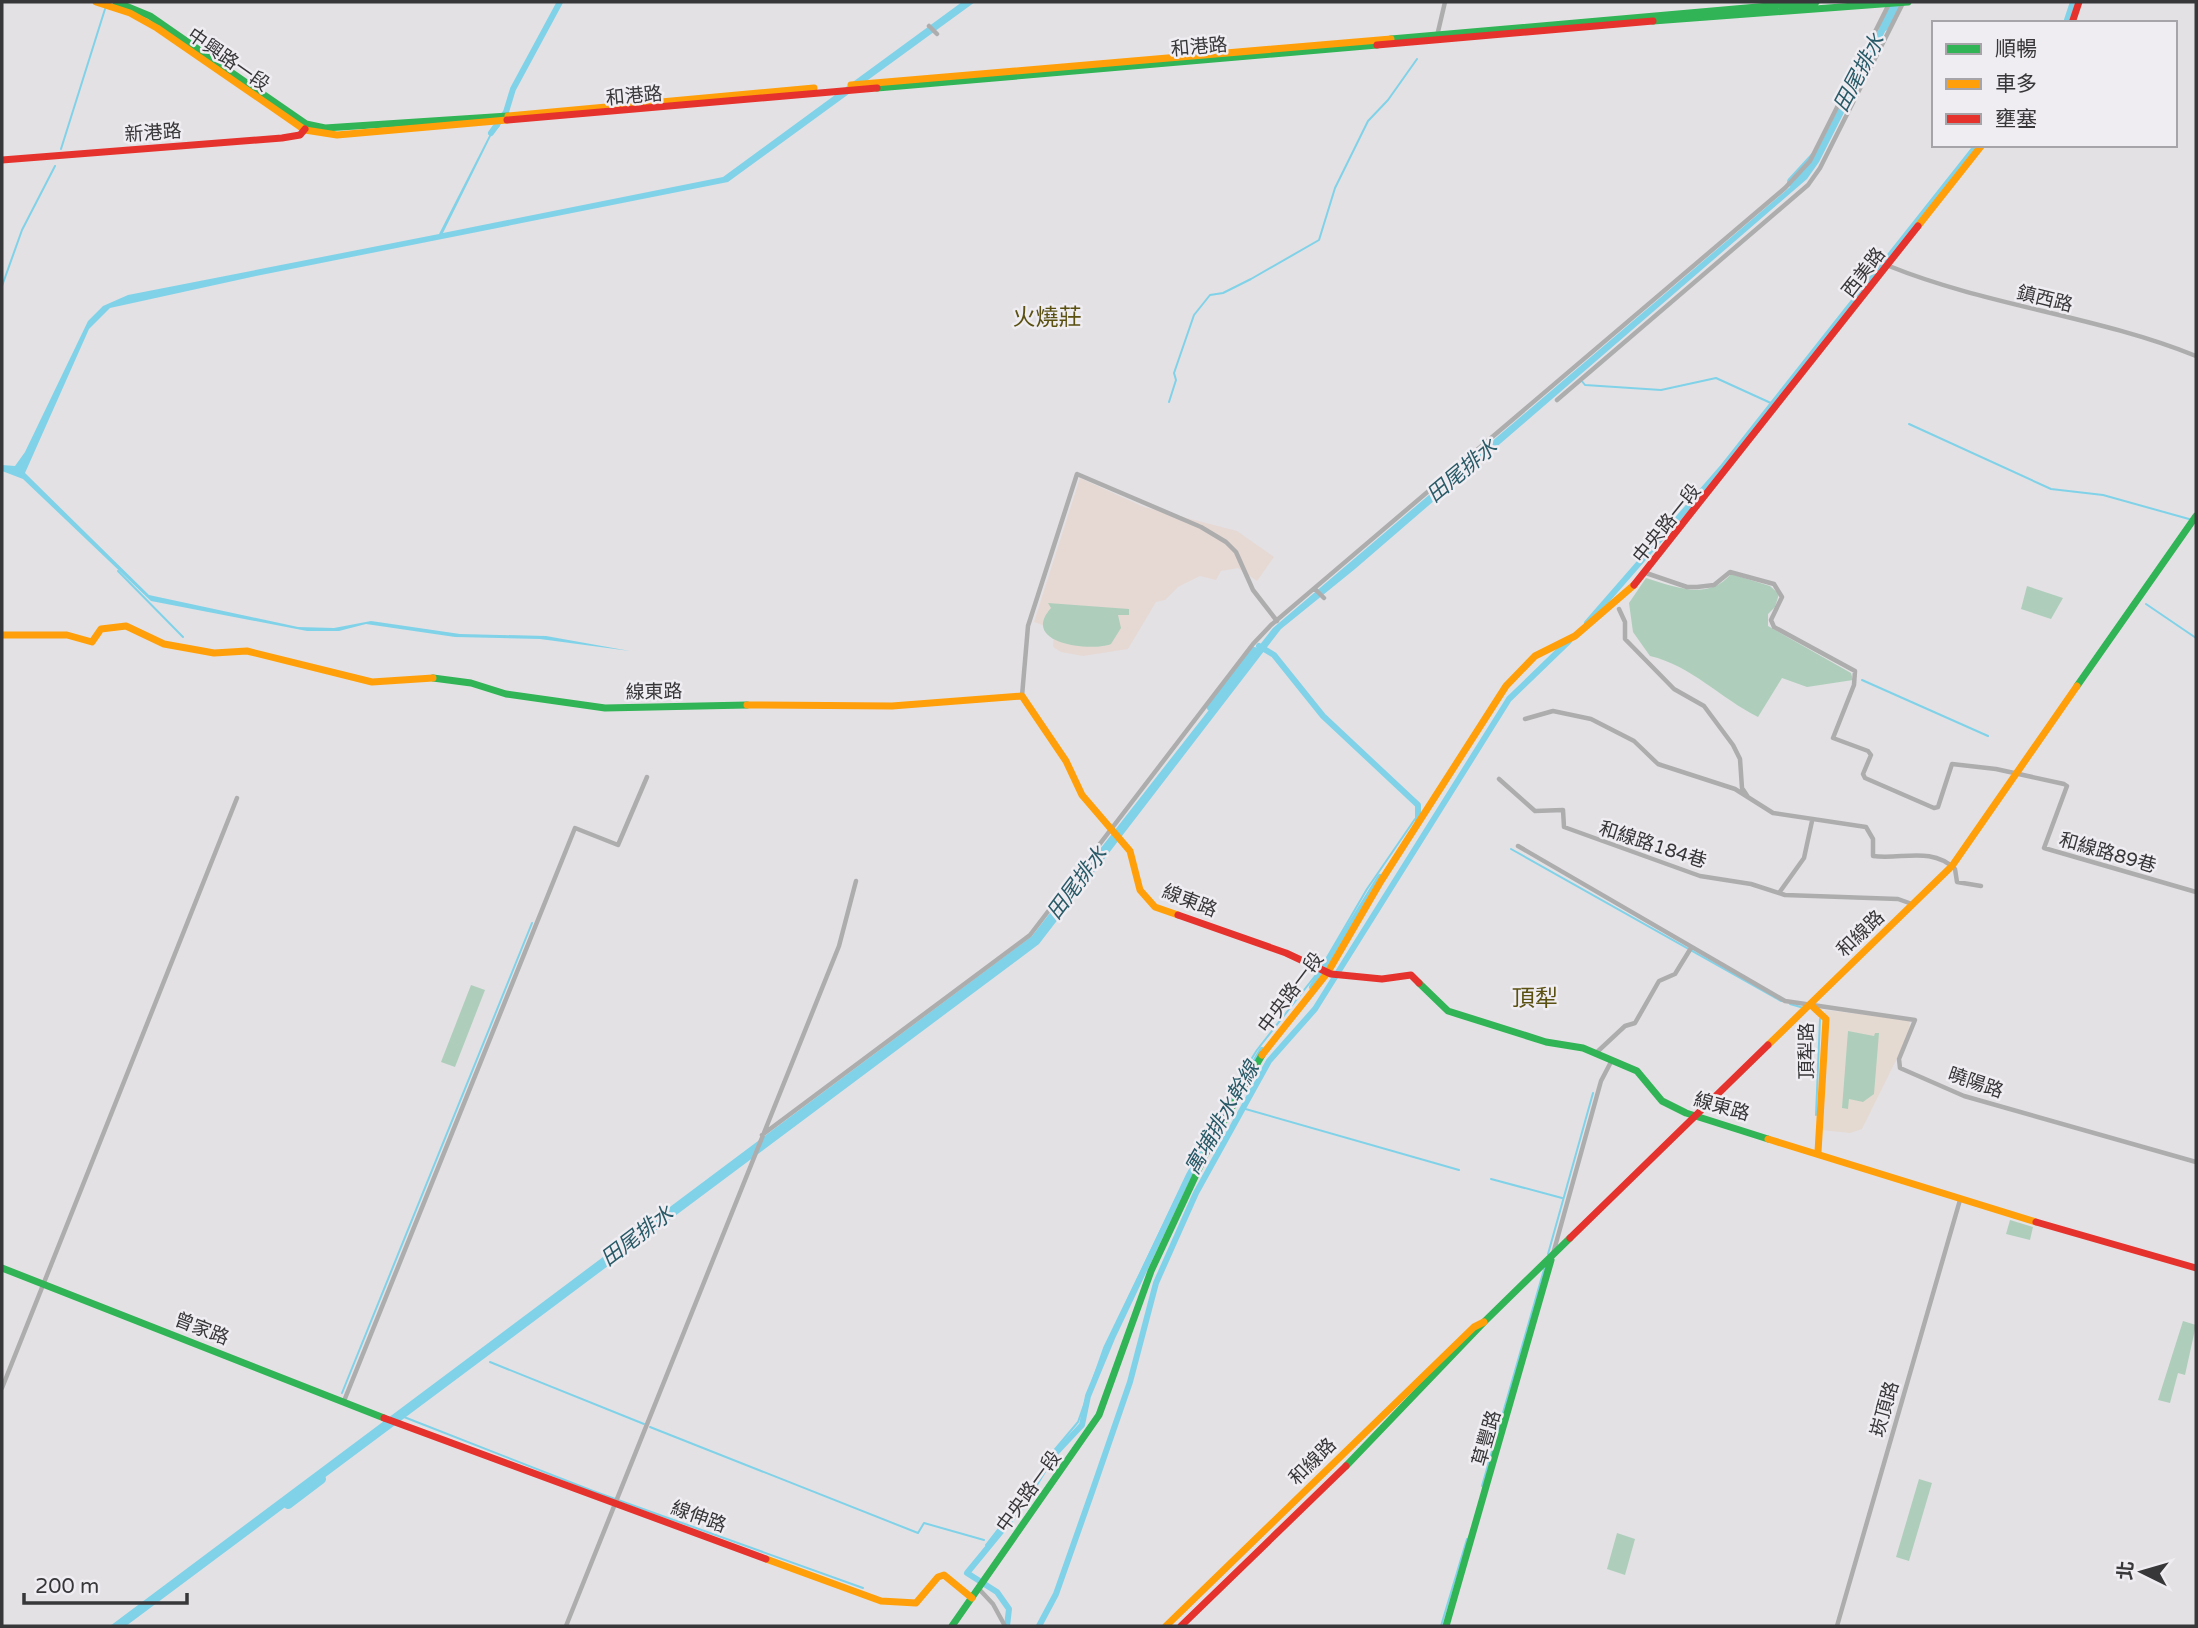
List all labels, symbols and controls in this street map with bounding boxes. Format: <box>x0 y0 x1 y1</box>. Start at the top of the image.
legend <box>1932 21 2177 147</box>
street label: 中興路一段 <box>183 24 274 96</box>
water label: 田尾排水 <box>1829 29 1891 116</box>
street label: 和港路 <box>1170 34 1228 60</box>
text: 順暢 <box>1995 37 2037 62</box>
text: 車多 <box>1995 72 2037 97</box>
street label: 和港路 <box>605 83 663 109</box>
text: 壅塞 <box>1995 107 2037 132</box>
street label: 新港路 <box>124 120 182 146</box>
street label: 西美路 <box>1838 243 1890 302</box>
street label: 鎮西路 <box>2014 281 2075 317</box>
district label: 火燒莊 <box>1013 304 1082 332</box>
water label: 田尾排水 <box>1422 434 1503 508</box>
street label: 中央路一段 <box>1628 480 1705 567</box>
street label: 線東路 <box>625 681 683 703</box>
street label: 和線路184巷 <box>1596 817 1709 873</box>
street label: 和線路89巷 <box>2057 829 2159 877</box>
water label: 田尾排水 <box>1042 841 1113 924</box>
street label: 線東路 <box>1159 880 1220 921</box>
street label: 和線路 <box>1833 906 1889 961</box>
street label: 中央路一段 <box>1253 948 1328 1037</box>
district label: 頂犁 <box>1512 985 1558 1013</box>
street label: 頂犁路 <box>1796 1022 1818 1080</box>
water label: 寓埔排水幹線 <box>1180 1056 1266 1179</box>
street label: 曉陽路 <box>1945 1063 2006 1103</box>
street label: 線東路 <box>1691 1089 1752 1125</box>
water label: 田尾排水 <box>596 1201 679 1272</box>
street label: 曾家路 <box>171 1308 232 1349</box>
street label: 崁頂路 <box>1867 1379 1903 1440</box>
street label: 草豐路 <box>1469 1408 1505 1469</box>
street label: 和線路 <box>1285 1434 1341 1490</box>
street label: 中央路一段 <box>992 1447 1066 1536</box>
street label: 線伸路 <box>668 1497 729 1537</box>
north arrow <box>2107 1537 2177 1607</box>
text: 北 <box>2114 1560 2138 1581</box>
scale bar <box>24 1562 187 1606</box>
text: 200 m <box>35 1574 99 1599</box>

